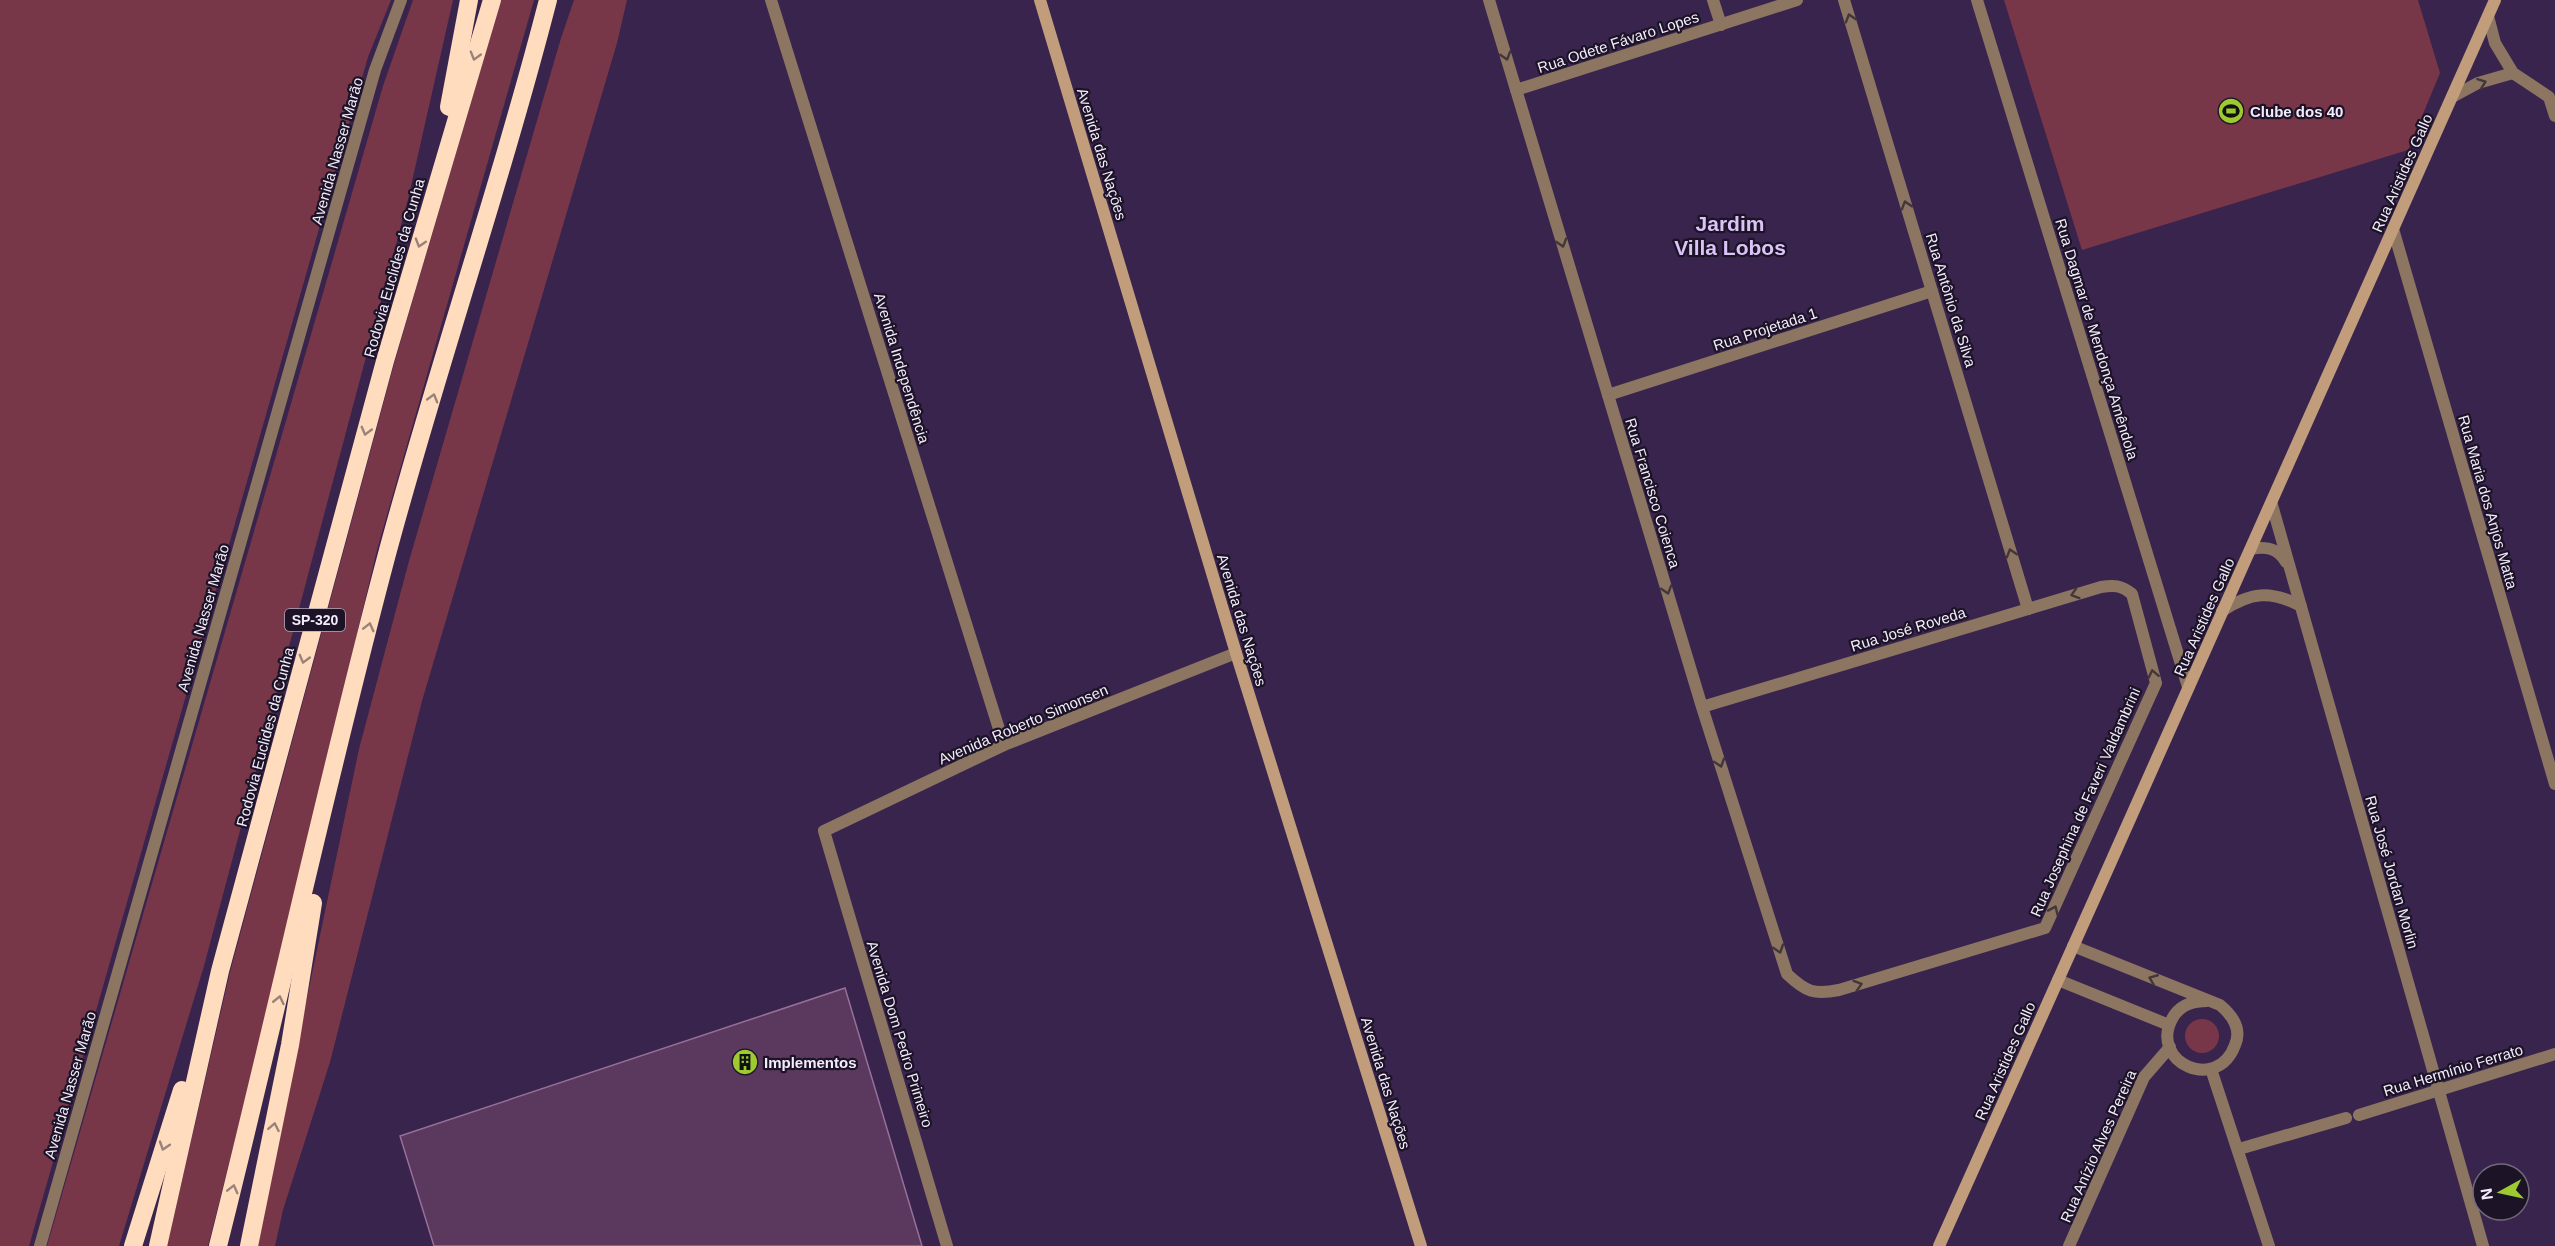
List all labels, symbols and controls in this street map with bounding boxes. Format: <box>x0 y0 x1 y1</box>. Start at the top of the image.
street label: Rua Odete Fávaro Lopes <box>1535 8 1701 76</box>
one-way arrow <box>1845 13 1857 24</box>
one-way arrow <box>470 50 482 61</box>
one-way arrow <box>1499 50 1511 61</box>
street label: Avenida Nasser Marão <box>308 75 366 227</box>
one-way arrow <box>2476 78 2487 90</box>
street label: Avenida das Nações <box>1074 86 1130 222</box>
sports icon: Clube dos 40 <box>2216 96 2246 126</box>
place label: Clube dos 40 <box>2250 103 2343 120</box>
street label: Rua Aristides Gallo <box>2368 111 2436 235</box>
street label: Rodovia Euclides da Cunha <box>360 176 428 359</box>
one-way arrow <box>1901 200 1913 211</box>
district label: Jardim Villa Lobos <box>1674 212 1786 259</box>
street label: Rua Dagmar de Mendonça Amêndola <box>2052 216 2142 462</box>
street label: Rua Antônio da Silva <box>1923 231 1980 370</box>
one-way arrow <box>415 237 427 248</box>
one-way arrow <box>1555 237 1567 248</box>
street label: Avenida Independência <box>871 291 933 446</box>
street label: Rua Projetada 1 <box>1711 304 1819 354</box>
one-way arrow <box>426 393 438 404</box>
street label: Rua Maria dos Anjos Matta <box>2455 413 2521 592</box>
street label: Rua Francisco Coienca <box>1622 416 1684 571</box>
one-way arrow <box>361 425 373 435</box>
street label: Avenida Nasser Marão <box>174 542 232 694</box>
one-way arrow <box>2006 548 2018 559</box>
street label: Avenida das Nações <box>1214 552 1270 688</box>
street label: Rua Aristides Gallo <box>2170 555 2238 679</box>
one-way arrow <box>1660 584 1672 595</box>
one-way arrow <box>2070 587 2081 599</box>
street label: Rua José Roveda <box>1848 603 1968 655</box>
road number: SP-320 <box>285 609 345 631</box>
one-way arrow <box>361 622 374 632</box>
street label: Rodovia Euclides da Cunha <box>233 645 297 829</box>
one-way arrow <box>299 654 312 664</box>
one-way arrow <box>2147 670 2160 680</box>
street label: Avenida Roberto Simonsen <box>936 681 1110 767</box>
street label: Rua Josephina de Faveri Valdambrini <box>2027 685 2143 919</box>
one-way arrow <box>1713 757 1725 768</box>
street label: Rua José Jordan Morlin <box>2362 794 2422 950</box>
one-way arrow <box>2046 906 2058 917</box>
street label: Avenida Dom Pedro Primeiro <box>864 939 936 1129</box>
one-way arrow <box>1771 943 1784 954</box>
one-way arrow <box>2148 974 2159 986</box>
one-way arrow <box>1852 980 1863 992</box>
one-way arrow <box>272 995 285 1005</box>
street label: Rua Aristides Gallo <box>1971 999 2039 1123</box>
street label: Avenida Nasser Marão <box>41 1009 99 1161</box>
street label: Avenida das Nações <box>1358 1015 1414 1151</box>
street label: Rua Hermínio Ferrato <box>2381 1041 2525 1099</box>
building icon: Implementos <box>730 1047 760 1077</box>
place label: Implementos <box>764 1054 857 1071</box>
street label: Rua Anízio Alves Pereira <box>2057 1067 2140 1225</box>
one-way arrow <box>267 1122 280 1132</box>
one-way arrow <box>159 1140 171 1151</box>
north arrow <box>2471 1162 2531 1222</box>
one-way arrow <box>225 1184 238 1194</box>
text: N <box>2477 1187 2496 1201</box>

